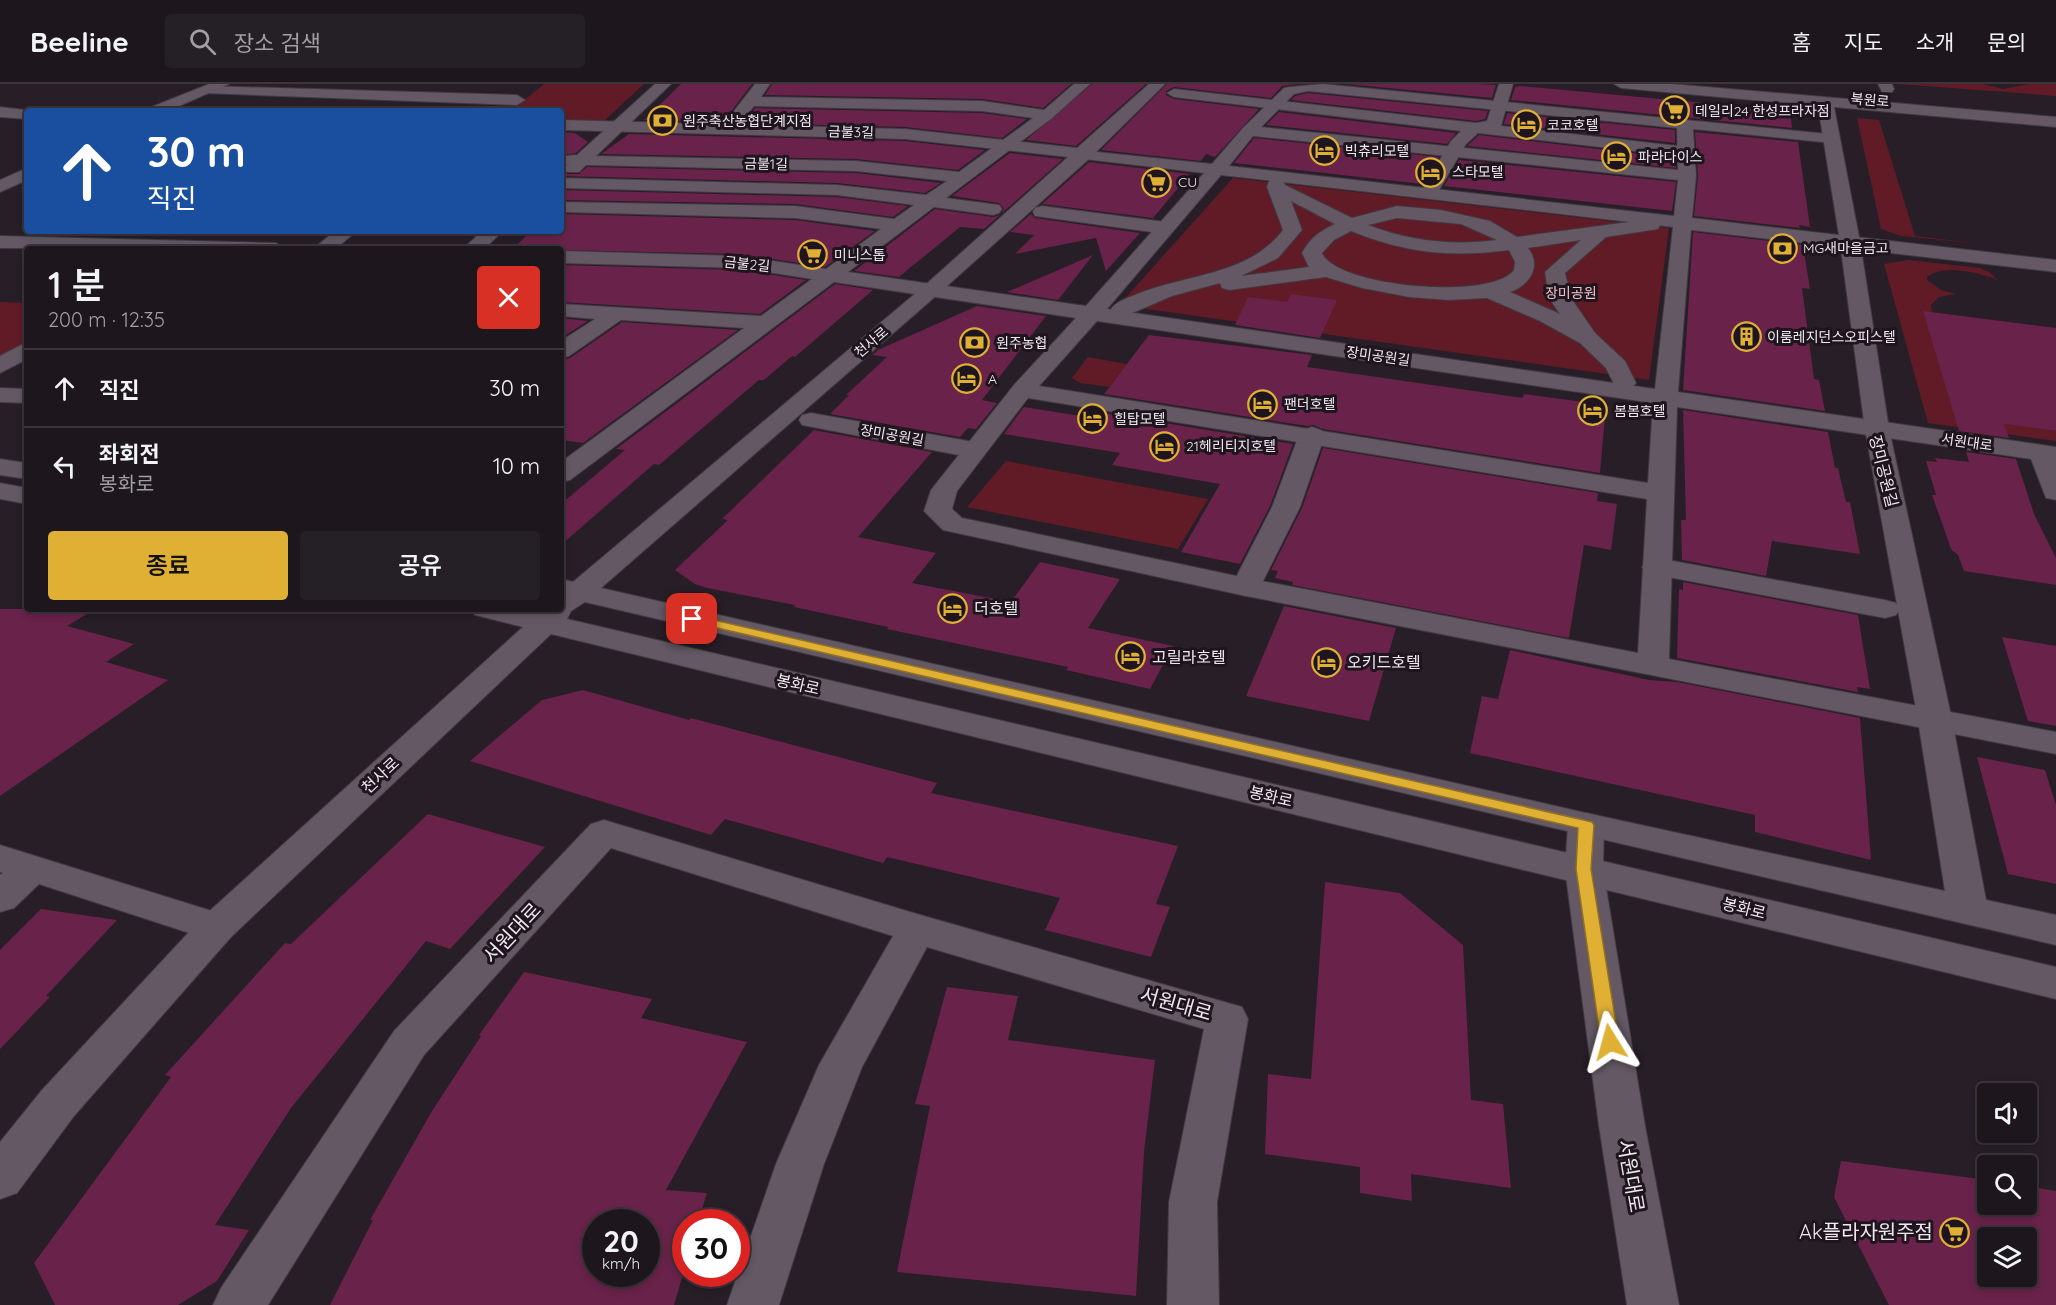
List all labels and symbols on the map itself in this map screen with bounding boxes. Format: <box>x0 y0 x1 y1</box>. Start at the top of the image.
street label: 북원로 <box>1850 89 1890 111</box>
supermarket icon: 데일리24 한성프라자점 <box>1658 95 1690 127</box>
place label: 데일리24 한성프라자점 <box>1695 102 1830 120</box>
bank icon: 원주축산농협단계지점 <box>646 105 678 137</box>
hotel icon: 코코호텔 <box>1510 109 1542 141</box>
place label: 원주축산농협단계지점 <box>683 112 812 130</box>
place label: 코코호텔 <box>1547 116 1599 134</box>
street label: 금불3길 <box>828 122 874 142</box>
hotel icon: 빅츄리모텔 <box>1308 135 1340 167</box>
hotel icon: 파라다이스 <box>1601 141 1633 173</box>
place label: 빅츄리모텔 <box>1345 142 1409 160</box>
place label: 파라다이스 <box>1638 148 1703 166</box>
street label: 금불1길 <box>744 155 788 173</box>
hotel icon: 스타모텔 <box>1415 156 1447 188</box>
place label: 스타모텔 <box>1452 163 1504 181</box>
supermarket icon: CU <box>1141 166 1173 198</box>
place label: CU <box>1178 173 1197 191</box>
bank icon: MG새마을금고 <box>1766 232 1798 264</box>
supermarket icon: 미니스톱 <box>797 239 829 271</box>
place label: MG새마을금고 <box>1803 239 1889 257</box>
place label: 미니스톱 <box>834 246 886 264</box>
street label: 금불2길 <box>723 253 771 275</box>
park label: 장미공원 <box>1545 284 1597 302</box>
building icon: 이룸레지던스오피스텔 <box>1730 321 1762 353</box>
street label: 천사로 <box>850 323 892 361</box>
bank icon: 원주농협 <box>959 327 991 359</box>
place label: 이룸레지던스오피스텔 <box>1767 328 1896 346</box>
place label: 원주농협 <box>996 334 1048 352</box>
street label: 장미공원길 <box>1345 343 1411 369</box>
hotel icon: A <box>951 363 983 395</box>
place label: A <box>988 370 997 388</box>
hotel icon: 팬더호텔 <box>1247 388 1279 420</box>
place label: 팬더호텔 <box>1284 395 1336 413</box>
hotel icon: 봄봄호텔 <box>1577 395 1609 427</box>
place label: 봄봄호텔 <box>1614 402 1666 420</box>
hotel icon: 힐탑모텔 <box>1077 403 1109 435</box>
place label: 힐탑모텔 <box>1114 410 1166 428</box>
street label: 장미공원길 <box>859 421 925 449</box>
hotel icon: 21헤리티지호텔 <box>1149 430 1181 462</box>
street label: 서원대로 <box>1940 430 1994 455</box>
street label: 장미공원길 <box>1865 433 1903 509</box>
place label: 21헤리티지호텔 <box>1186 437 1276 455</box>
hotel icon: 더호텔 <box>937 592 969 624</box>
pin <box>666 593 717 644</box>
place label: 더호텔 <box>974 598 1018 618</box>
hotel icon: 고릴라호텔 <box>1115 641 1147 673</box>
hotel icon: 오키드호텔 <box>1310 646 1342 678</box>
place label: 고릴라호텔 <box>1152 647 1226 667</box>
place label: 오키드호텔 <box>1347 652 1421 672</box>
street label: 봉화로 <box>774 669 822 699</box>
street label: 천사로 <box>357 752 403 797</box>
street label: 봉화로 <box>1247 781 1295 811</box>
street label: 봉화로 <box>1720 893 1768 923</box>
street label: 서원대로 <box>477 897 546 968</box>
street label: 서원대로 <box>1137 981 1215 1026</box>
position arrow <box>1578 1010 1642 1074</box>
street label: 서원대로 <box>1613 1137 1650 1214</box>
speed limit sign: 30 <box>672 1209 750 1287</box>
supermarket icon: Ak플라자원주점 <box>1938 1216 1970 1248</box>
place label: Ak플라자원주점 <box>1799 1219 1933 1244</box>

